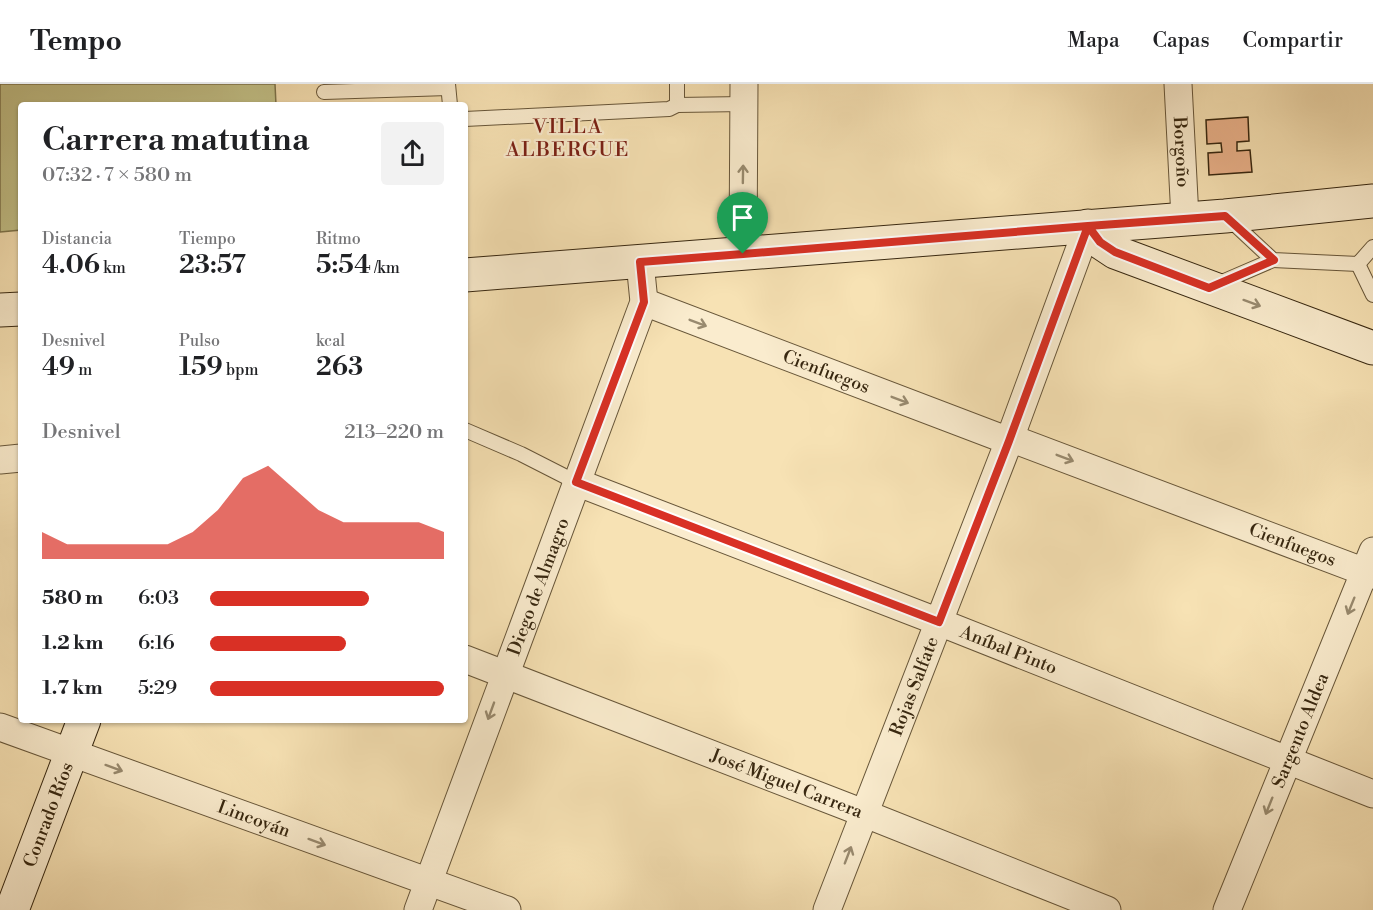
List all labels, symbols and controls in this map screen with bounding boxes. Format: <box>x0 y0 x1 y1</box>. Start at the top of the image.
text: Tempo <box>30 24 122 59</box>
text: Mapa <box>1068 28 1120 54</box>
text: Capas <box>1153 28 1210 54</box>
text: Compartir <box>1243 28 1343 54</box>
district label: VILLA ALBERGUE <box>505 115 630 163</box>
street label: Borgoño <box>1168 115 1195 188</box>
text: Carrera matutina <box>42 120 309 161</box>
button: share <box>381 122 444 185</box>
text: 07:32 · 7 × 580 m <box>42 163 192 188</box>
one-way arrow <box>737 164 749 184</box>
pin <box>717 192 768 254</box>
icon: arrive <box>726 201 759 234</box>
text: Distancia <box>42 229 112 249</box>
text: Tiempo <box>179 229 236 249</box>
text: Ritmo <box>316 229 361 249</box>
text: 4.06 <box>42 249 100 281</box>
text: 23:57 <box>179 249 246 281</box>
text: 5:54 <box>316 249 371 281</box>
text: km <box>100 258 126 278</box>
text: /km <box>371 258 400 278</box>
one-way arrow <box>1242 299 1261 310</box>
one-way arrow <box>688 318 707 329</box>
text: Desnivel <box>42 331 105 351</box>
text: Pulso <box>179 331 220 351</box>
text: kcal <box>316 331 345 351</box>
street label: Cienfuegos <box>779 344 873 398</box>
text: 49 <box>42 351 75 383</box>
text: 159 <box>179 351 223 383</box>
text: 263 <box>316 351 363 383</box>
text: m <box>75 360 92 380</box>
text: bpm <box>223 360 258 380</box>
one-way arrow <box>890 395 909 406</box>
text: Desnivel <box>42 420 121 445</box>
text: 213–220 m <box>344 420 444 445</box>
one-way arrow <box>1055 454 1074 465</box>
street label: Diego de Almagro <box>502 515 574 659</box>
street label: Cienfuegos <box>1246 518 1339 572</box>
text: 580 m <box>42 586 103 611</box>
text: 6:03 <box>138 586 179 611</box>
one-way arrow <box>1345 596 1356 614</box>
street label: Aníbal Pinto <box>956 620 1061 679</box>
text: 1.2 km <box>42 631 104 656</box>
text: 6:16 <box>138 631 175 656</box>
street label: Rojas Salfate <box>884 633 944 739</box>
street label: Sargento Aldea <box>1266 669 1334 791</box>
text: 1.7 km <box>42 676 103 701</box>
text: 5:29 <box>138 676 177 701</box>
one-way arrow <box>485 702 496 720</box>
street label: José Miguel Carrera <box>706 743 867 824</box>
street label: Conrado Ríos <box>18 759 79 870</box>
one-way arrow <box>104 764 123 775</box>
street label: Lincoyán <box>214 795 294 842</box>
one-way arrow <box>1263 796 1274 814</box>
one-way arrow <box>307 837 326 848</box>
one-way arrow <box>844 847 855 865</box>

